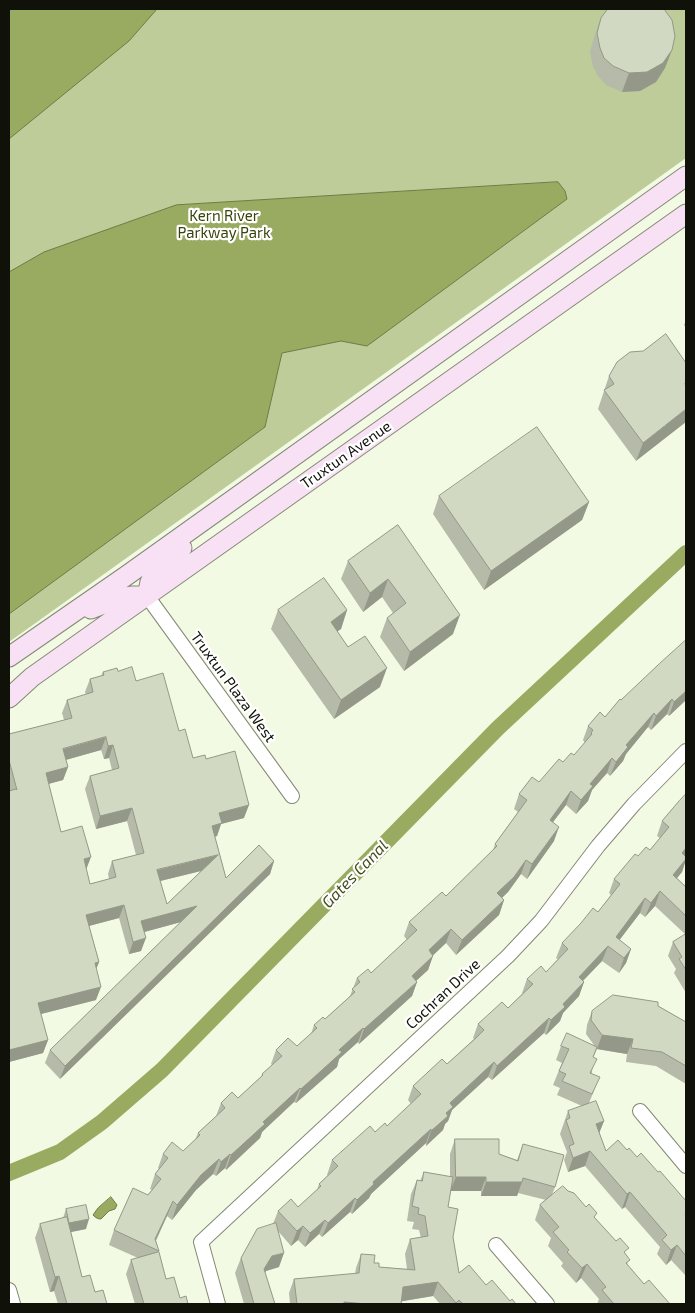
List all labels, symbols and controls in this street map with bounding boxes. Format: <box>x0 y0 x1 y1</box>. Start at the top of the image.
park label: Kern River Parkway Park <box>177 207 271 242</box>
street label: Truxtun Avenue <box>297 417 395 493</box>
street label: Truxtun Plaza West <box>187 628 279 746</box>
water label: Gates Canal <box>318 836 392 912</box>
street label: Cochran Drive <box>402 955 484 1033</box>

